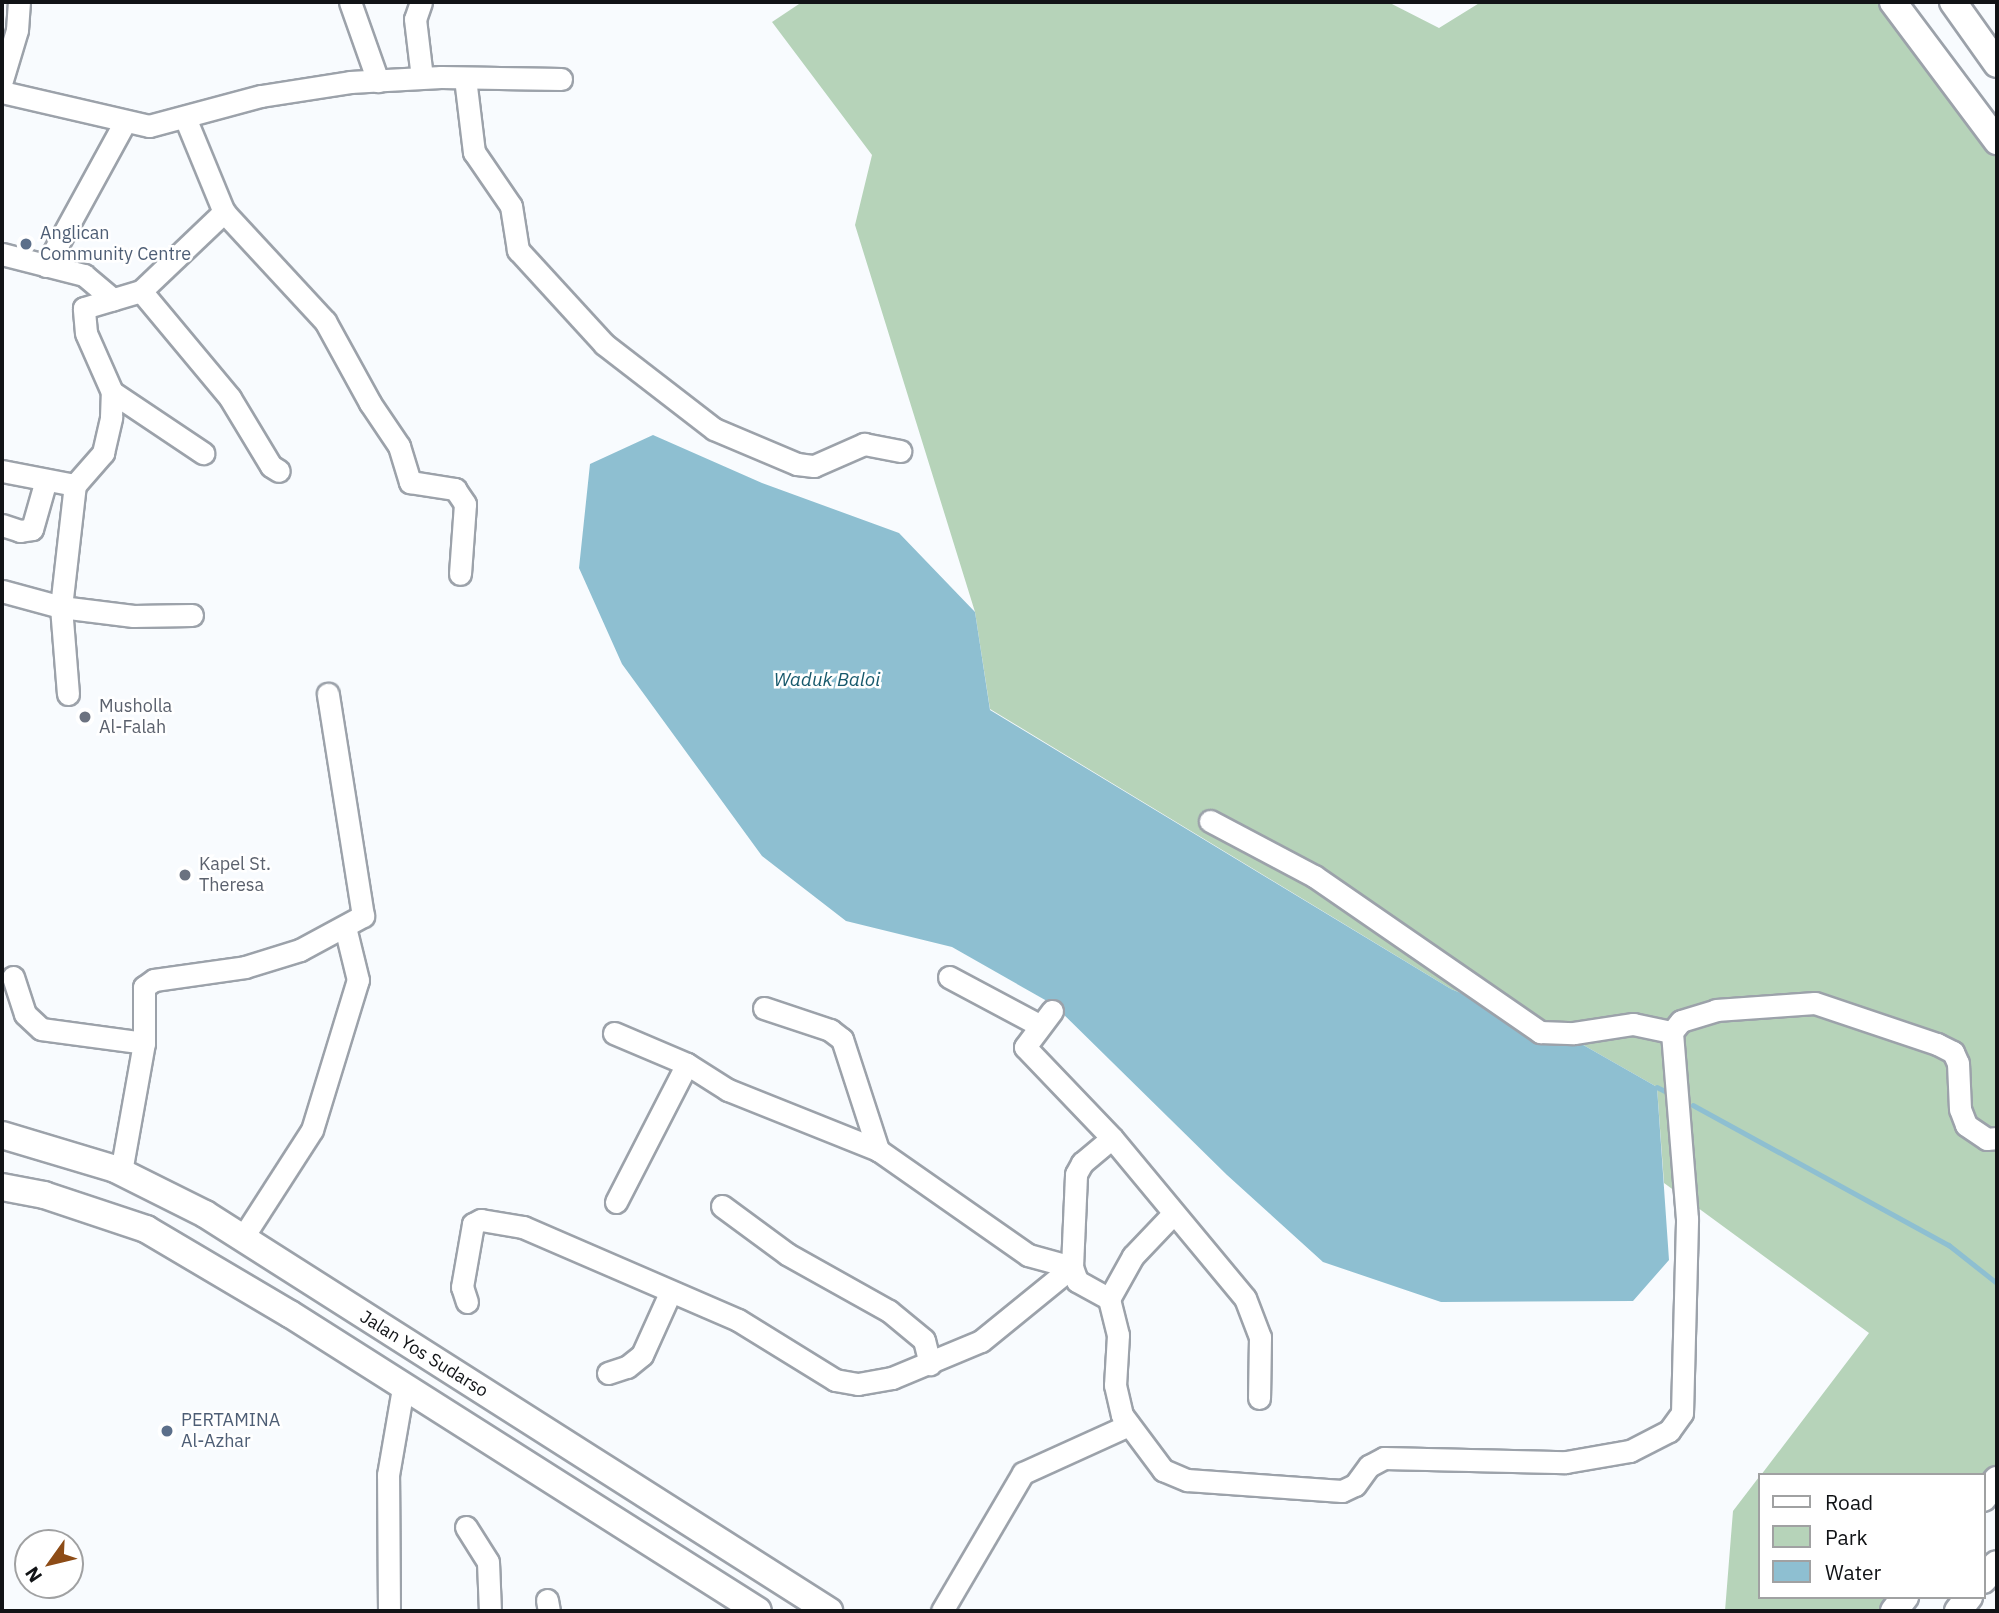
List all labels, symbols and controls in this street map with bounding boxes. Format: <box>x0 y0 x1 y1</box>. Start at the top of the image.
place label: Anglican Community Centre <box>40 223 191 266</box>
marker: Anglican Community Centre <box>18 236 34 252</box>
water label: Waduk Baloi <box>774 669 880 691</box>
place label: Musholla Al-Falah <box>99 696 172 738</box>
marker: Musholla Al-Falah <box>77 709 93 725</box>
place label: Kapel St. Theresa <box>199 854 271 896</box>
marker: Kapel St. Theresa <box>177 867 193 883</box>
street label: Jalan Yos Sudarso <box>356 1306 492 1402</box>
place label: PERTAMINA Al-Azhar <box>181 1410 280 1452</box>
marker: PERTAMINA Al-Azhar <box>159 1423 175 1439</box>
legend <box>1758 1473 1985 1599</box>
text: Road <box>1825 1488 1873 1516</box>
text: Park <box>1825 1523 1868 1551</box>
north arrow <box>14 1529 84 1599</box>
text: Water <box>1825 1558 1881 1586</box>
text: N <box>19 1562 47 1587</box>

